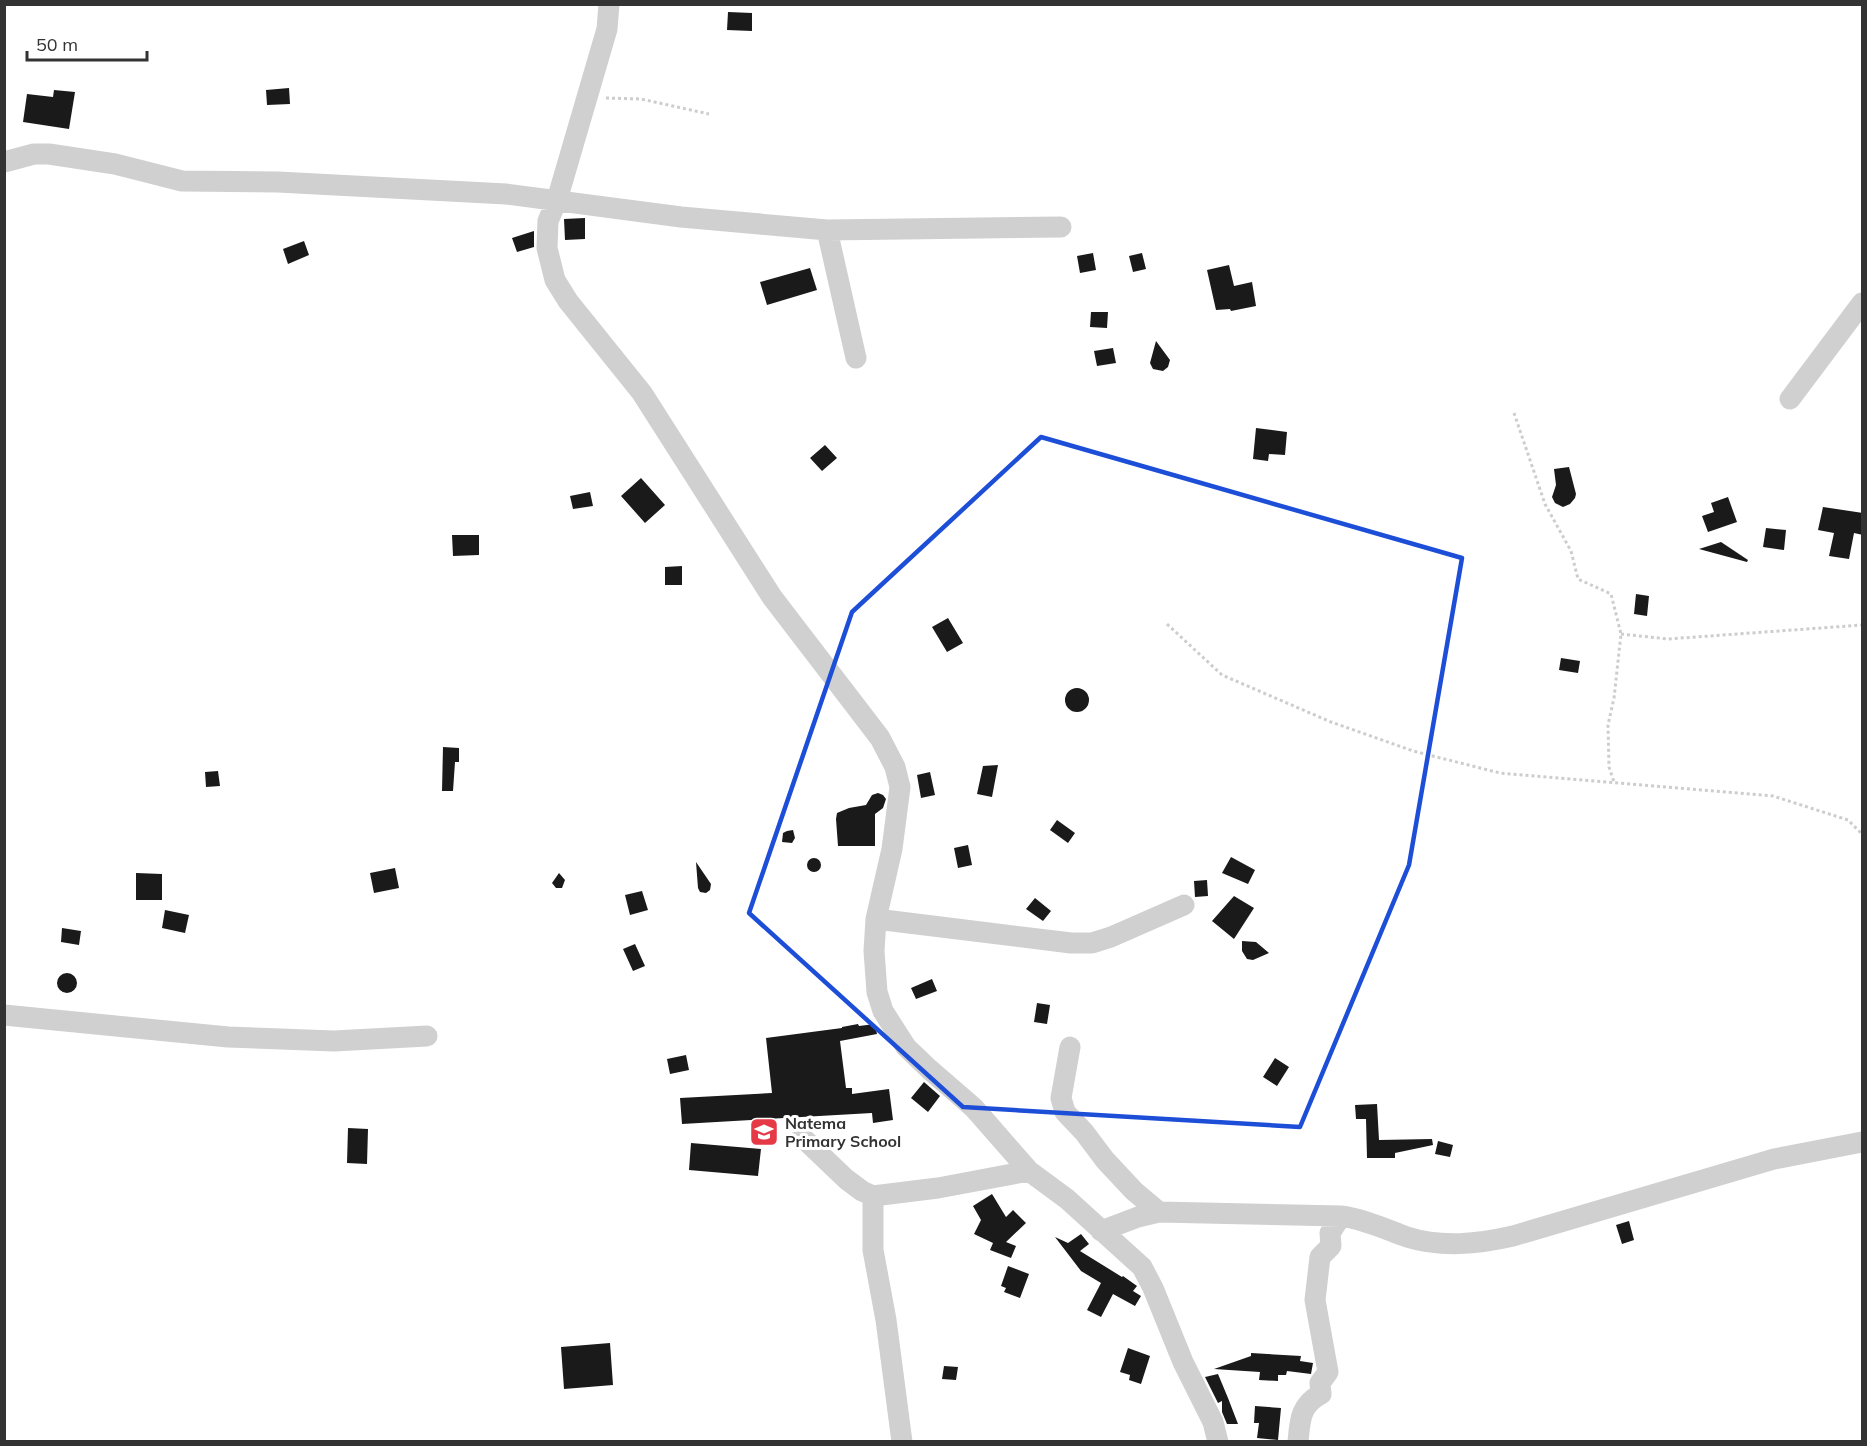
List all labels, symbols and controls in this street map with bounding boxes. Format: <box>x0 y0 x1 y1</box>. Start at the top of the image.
scale bar <box>27 24 147 62</box>
text: 50 m <box>36 33 78 56</box>
place label: Natema Primary School <box>785 1113 901 1151</box>
school or university icon: Natema Primary School <box>748 1116 780 1148</box>

